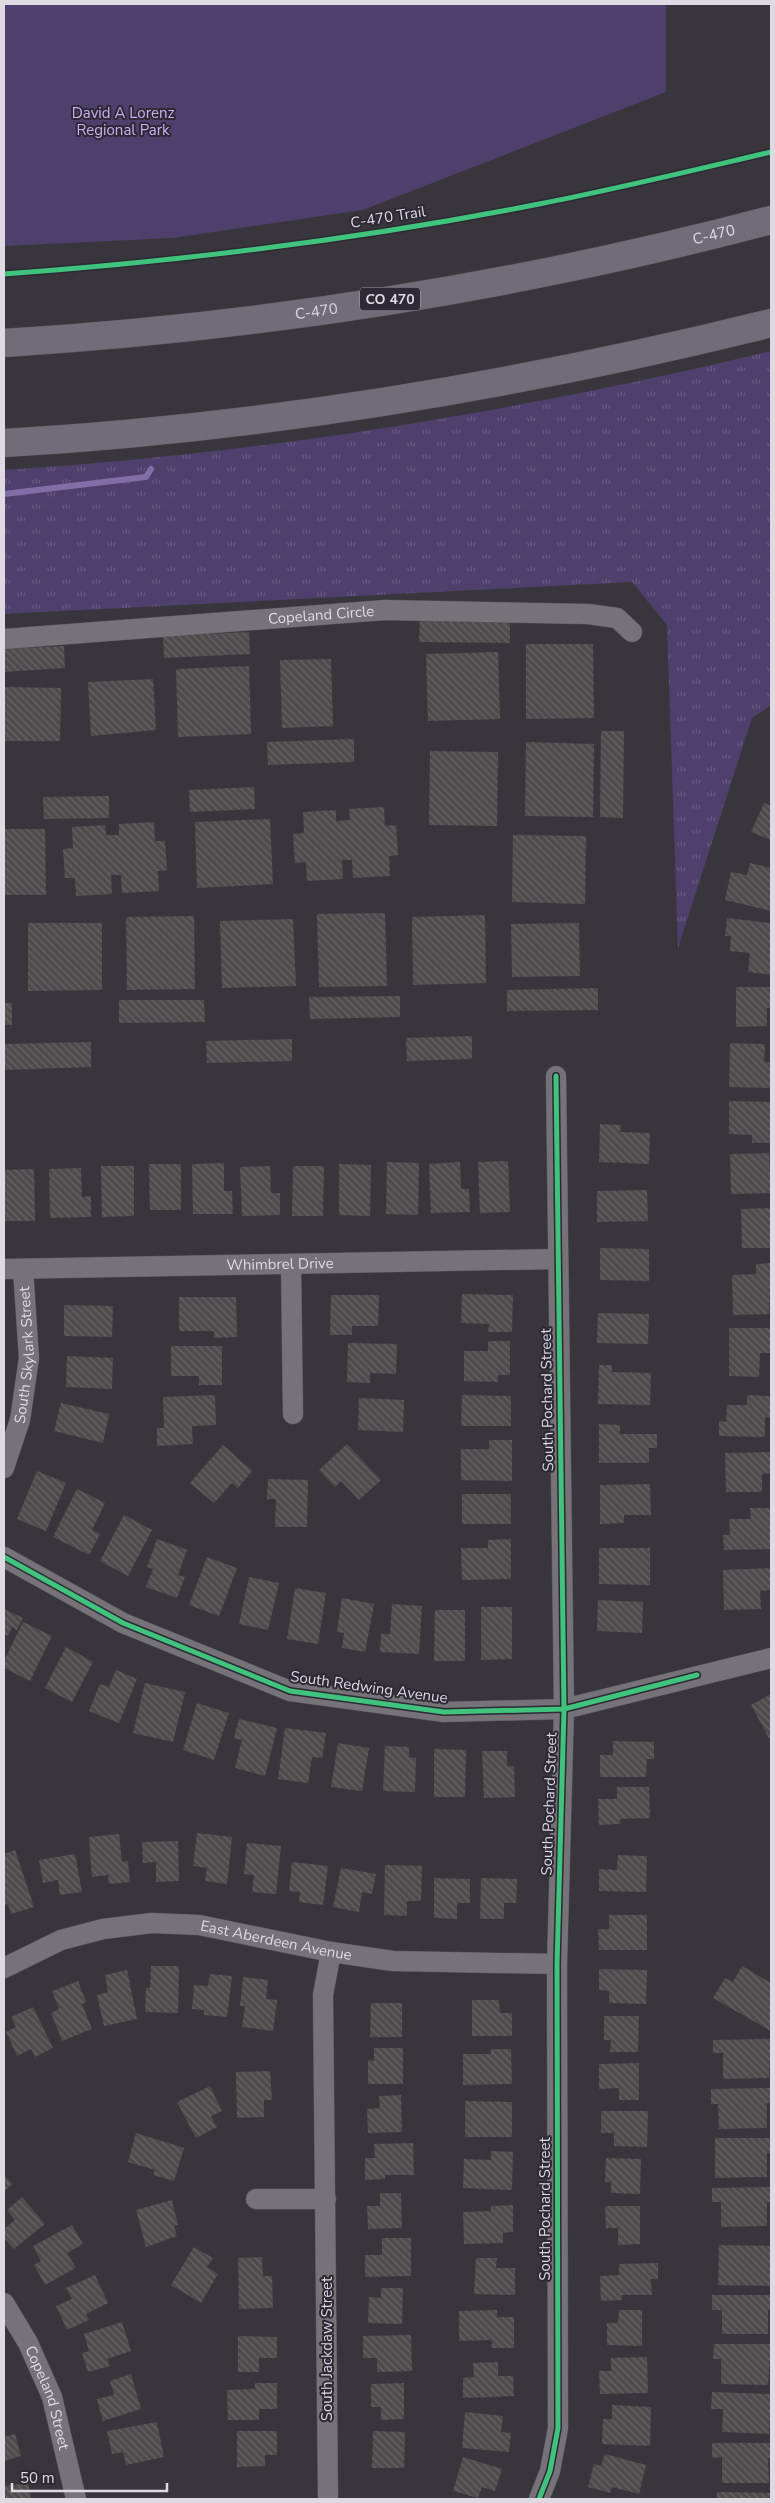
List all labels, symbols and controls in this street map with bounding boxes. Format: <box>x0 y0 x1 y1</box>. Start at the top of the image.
park label: David A Lorenz Regional Park <box>72 103 174 140</box>
street label: C-470 Trail <box>349 201 428 233</box>
street label: C-470 <box>691 220 737 249</box>
road number: CO 470 <box>360 288 420 310</box>
street label: C-470 <box>294 298 339 324</box>
street label: Copeland Circle <box>267 601 375 629</box>
street label: Whimbrel Drive <box>226 1253 334 1275</box>
street label: South Skylark Street <box>10 1285 39 1425</box>
street label: South Pochard Street <box>536 1327 558 1472</box>
street label: South Redwing Avenue <box>289 1666 449 1708</box>
street label: South Pochard Street <box>537 1731 562 1876</box>
street label: East Aberdeen Avenue <box>199 1916 353 1965</box>
street label: South Pochard Street <box>535 2137 555 2281</box>
street label: South Jackdaw Street <box>317 2276 337 2421</box>
street label: Copeland Street <box>20 2342 74 2452</box>
scale bar <box>12 2460 168 2492</box>
text: 50 m <box>20 2468 55 2488</box>

